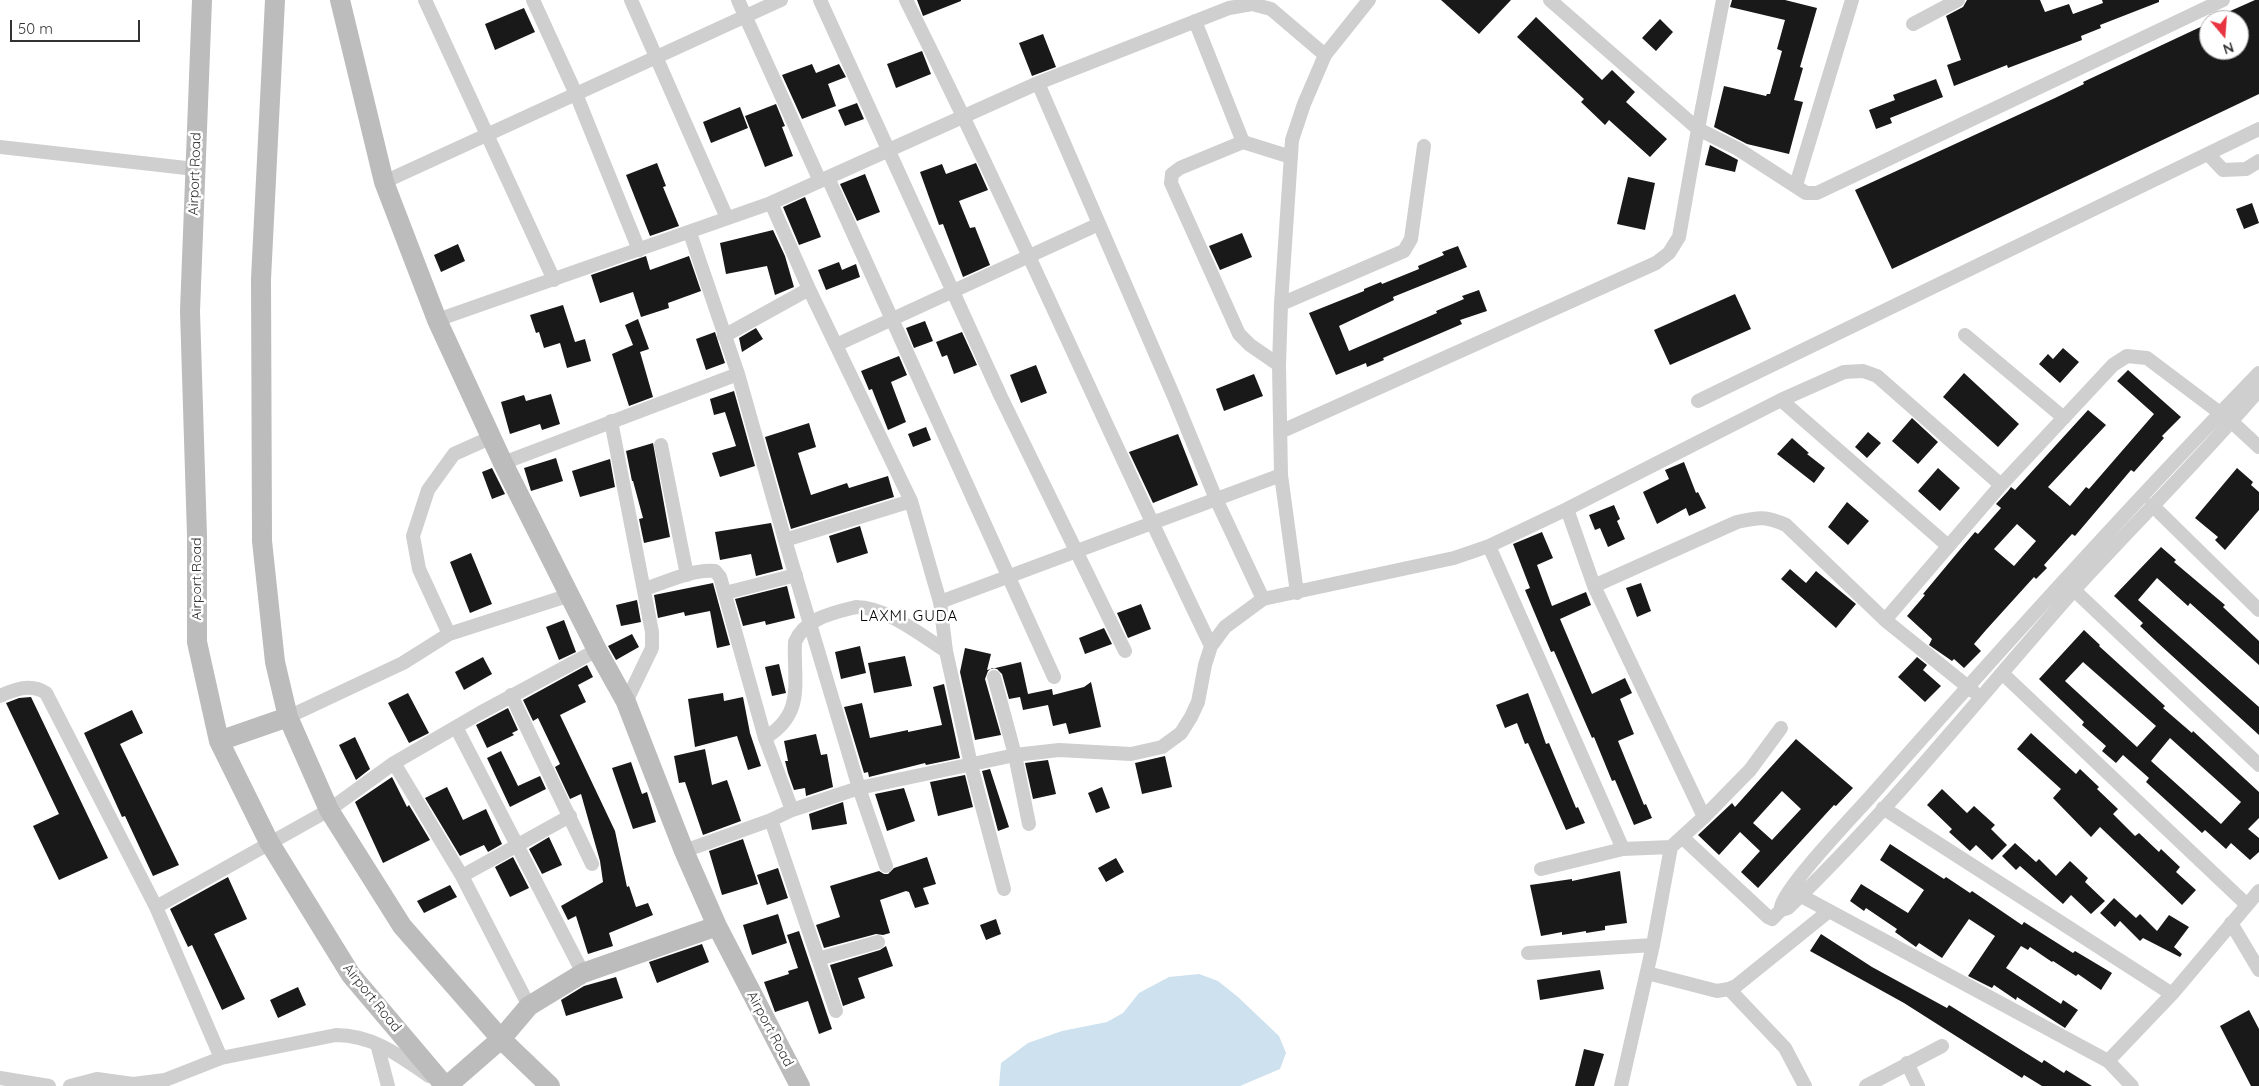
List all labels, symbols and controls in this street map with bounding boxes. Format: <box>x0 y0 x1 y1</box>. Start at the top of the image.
scale bar <box>12 10 142 42</box>
north arrow <box>2199 10 2249 60</box>
text: 50 m <box>18 19 53 38</box>
text: N <box>2221 38 2236 58</box>
street label: Airport Road <box>185 132 205 216</box>
street label: Airport Road <box>189 537 205 621</box>
district label: LAXMI GUDA <box>858 607 960 625</box>
street label: Airport Road <box>339 960 405 1036</box>
street label: Airport Road <box>743 988 797 1070</box>

